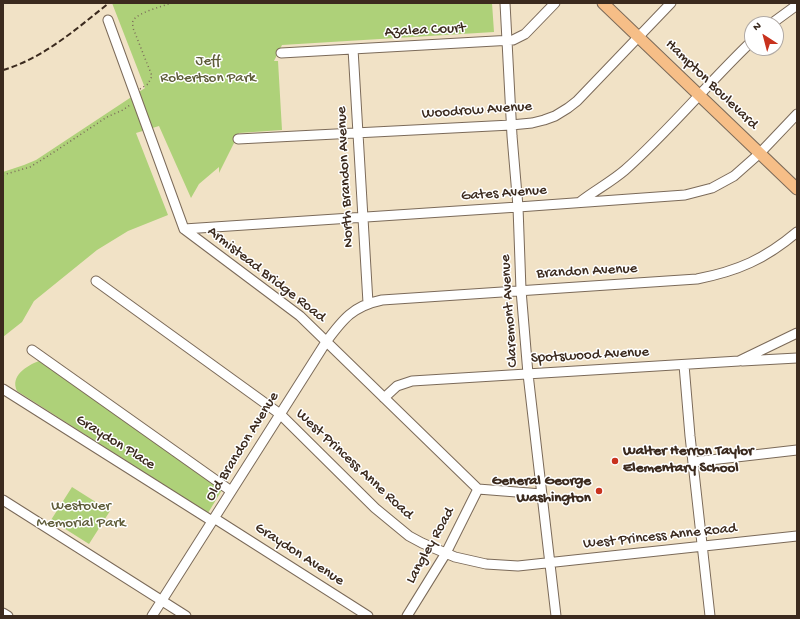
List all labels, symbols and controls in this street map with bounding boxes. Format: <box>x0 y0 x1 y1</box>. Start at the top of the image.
north arrow <box>744 16 784 56</box>
street label: Azalea Court <box>384 20 466 42</box>
text: N <box>751 20 764 34</box>
street label: Hampton Boulevard <box>661 36 761 134</box>
park label: Jeff Robertson Park <box>160 53 256 88</box>
street label: Woodrow Avenue <box>421 98 533 124</box>
street label: North Brandon Avenue <box>333 106 359 248</box>
street label: Gates Avenue <box>461 182 547 206</box>
street label: Armistead Bridge Road <box>203 223 329 327</box>
street label: Claremont Avenue <box>497 254 523 368</box>
street label: Brandon Avenue <box>536 260 638 284</box>
street label: Spotswood Avenue <box>530 344 650 368</box>
street label: Old Brandon Avenue <box>202 389 284 505</box>
street label: West Princess Anne Road <box>291 406 417 524</box>
street label: Graydon Place <box>72 411 158 475</box>
place label: Walter Herron Taylor Elementary School <box>623 443 753 478</box>
marker: Walter Herron Taylor Elementary School <box>610 456 620 466</box>
place label: General George Washington <box>492 473 591 508</box>
marker: General George Washington <box>594 486 604 496</box>
park label: Westover Memorial Park <box>37 498 125 533</box>
street label: Langley Road <box>403 505 459 587</box>
street label: Graydon Avenue <box>251 519 347 591</box>
street label: West Princess Anne Road <box>582 520 738 554</box>

